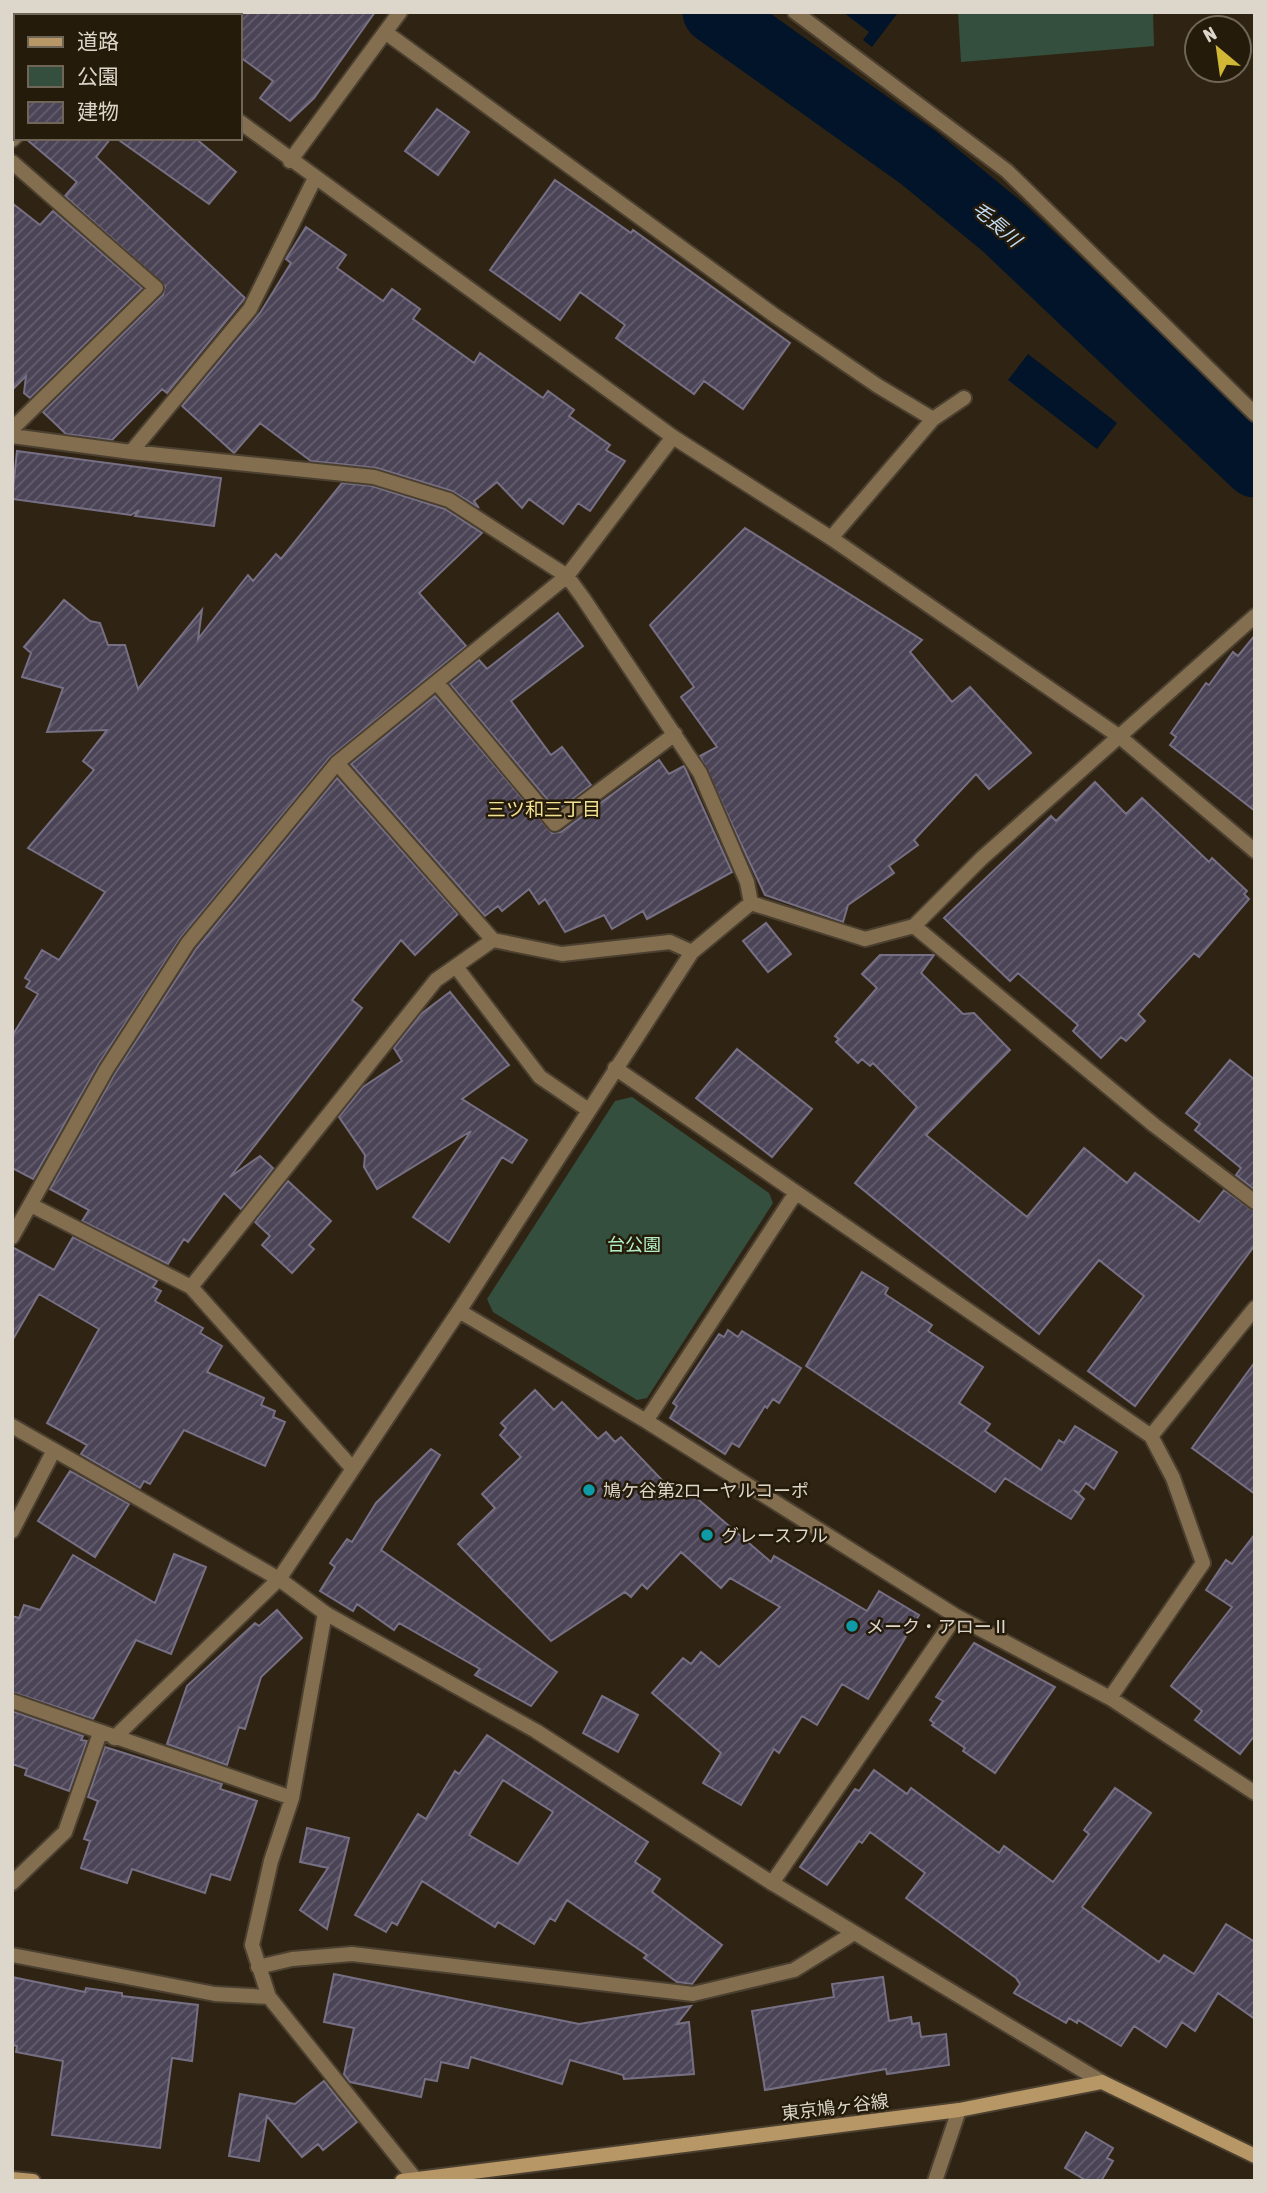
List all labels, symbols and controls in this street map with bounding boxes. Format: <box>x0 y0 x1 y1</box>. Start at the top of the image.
legend <box>14 14 242 140</box>
north arrow <box>1183 14 1253 84</box>
text: N <box>1200 22 1220 46</box>
text: 道路 <box>77 29 119 53</box>
text: 公園 <box>77 64 119 88</box>
text: 建物 <box>77 99 119 123</box>
water label: 毛長川 <box>968 197 1027 252</box>
district label: 三ツ和三丁目 <box>487 798 601 820</box>
park label: 台公園 <box>607 1234 661 1255</box>
place label: 鳩ケ谷第2ローヤルコーポ <box>603 1480 809 1501</box>
marker: 鳩ケ谷第2ローヤルコーポ <box>581 1482 597 1498</box>
place label: グレースフル <box>721 1525 828 1546</box>
marker: グレースフル <box>699 1527 715 1543</box>
place label: メーク・アローⅡ <box>866 1616 1010 1637</box>
marker: メーク・アローⅡ <box>844 1618 860 1634</box>
street label: 東京鳩ヶ谷線 <box>780 2090 890 2124</box>

